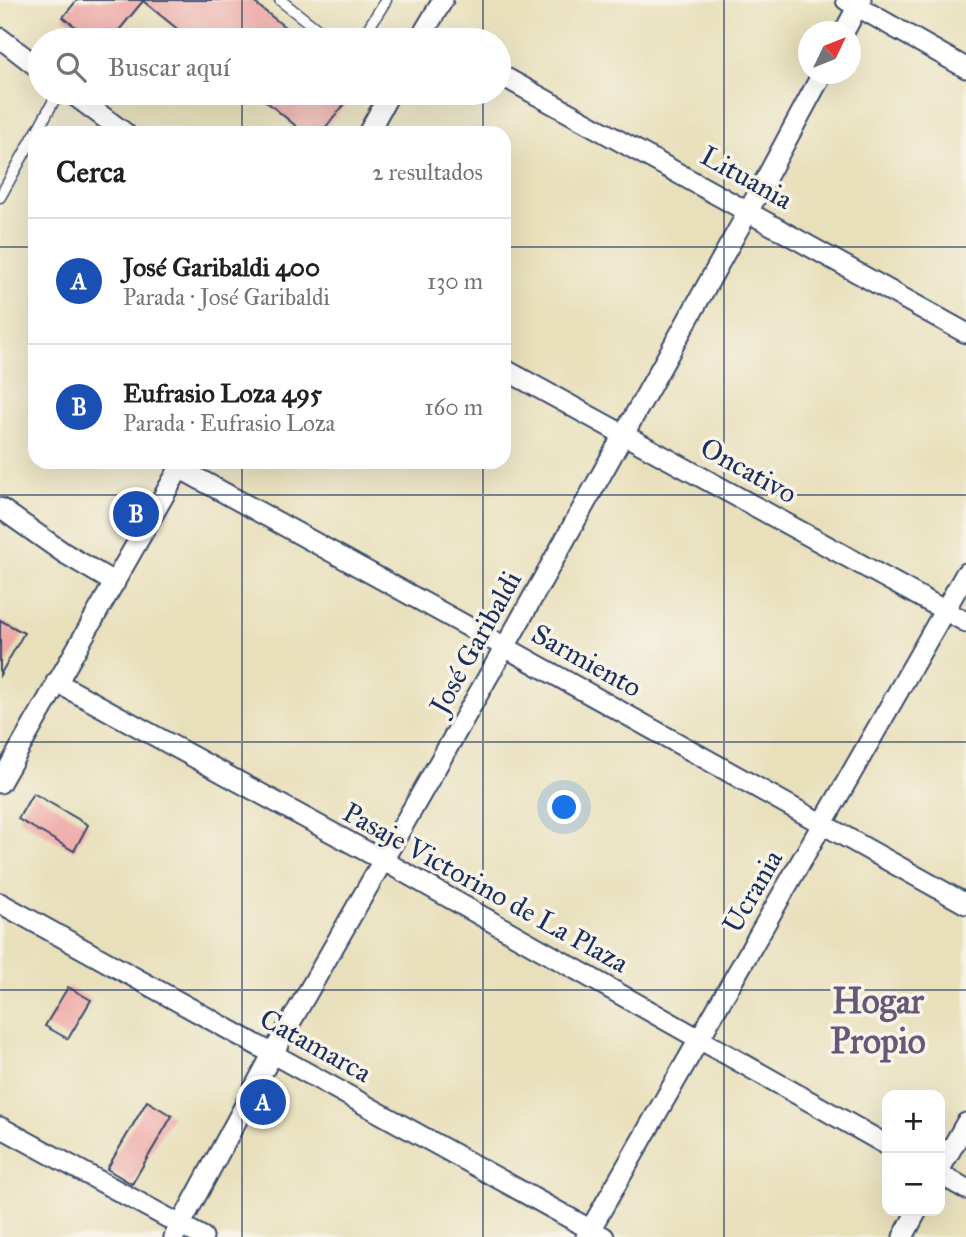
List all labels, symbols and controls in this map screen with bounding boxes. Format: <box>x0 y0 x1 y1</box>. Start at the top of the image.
north arrow <box>798 21 861 84</box>
search box <box>28 28 511 105</box>
icon: search <box>52 48 90 86</box>
text: Buscar aquí <box>108 51 230 83</box>
street label: Lituania <box>695 138 799 217</box>
text: Cerca <box>56 154 125 190</box>
text: 2 resultados <box>372 158 483 186</box>
text: José Garibaldi 400 <box>123 251 320 283</box>
text: A <box>71 267 87 295</box>
text: 130 m <box>427 267 483 295</box>
text: Parada · José Garibaldi <box>123 283 330 311</box>
text: Eufrasio Loza 495 <box>123 377 322 409</box>
text: B <box>71 393 87 421</box>
text: 160 m <box>425 393 483 421</box>
text: Parada · Eufrasio Loza <box>123 409 335 437</box>
street label: Oncativo <box>694 430 803 511</box>
pin: B <box>113 488 159 540</box>
street label: José Garibaldi <box>420 564 529 722</box>
street label: Sarmiento <box>526 616 648 705</box>
your location <box>547 790 581 824</box>
street label: Pasaje Victorino de La Plaza <box>337 794 635 981</box>
street label: Ucrania <box>715 843 790 939</box>
district label: Hogar Propio <box>830 980 926 1063</box>
street label: Catamarca <box>254 1001 378 1090</box>
pin: A <box>240 1076 286 1128</box>
map controls <box>882 1090 945 1216</box>
button: + <box>882 1090 945 1153</box>
button: − <box>882 1153 945 1216</box>

